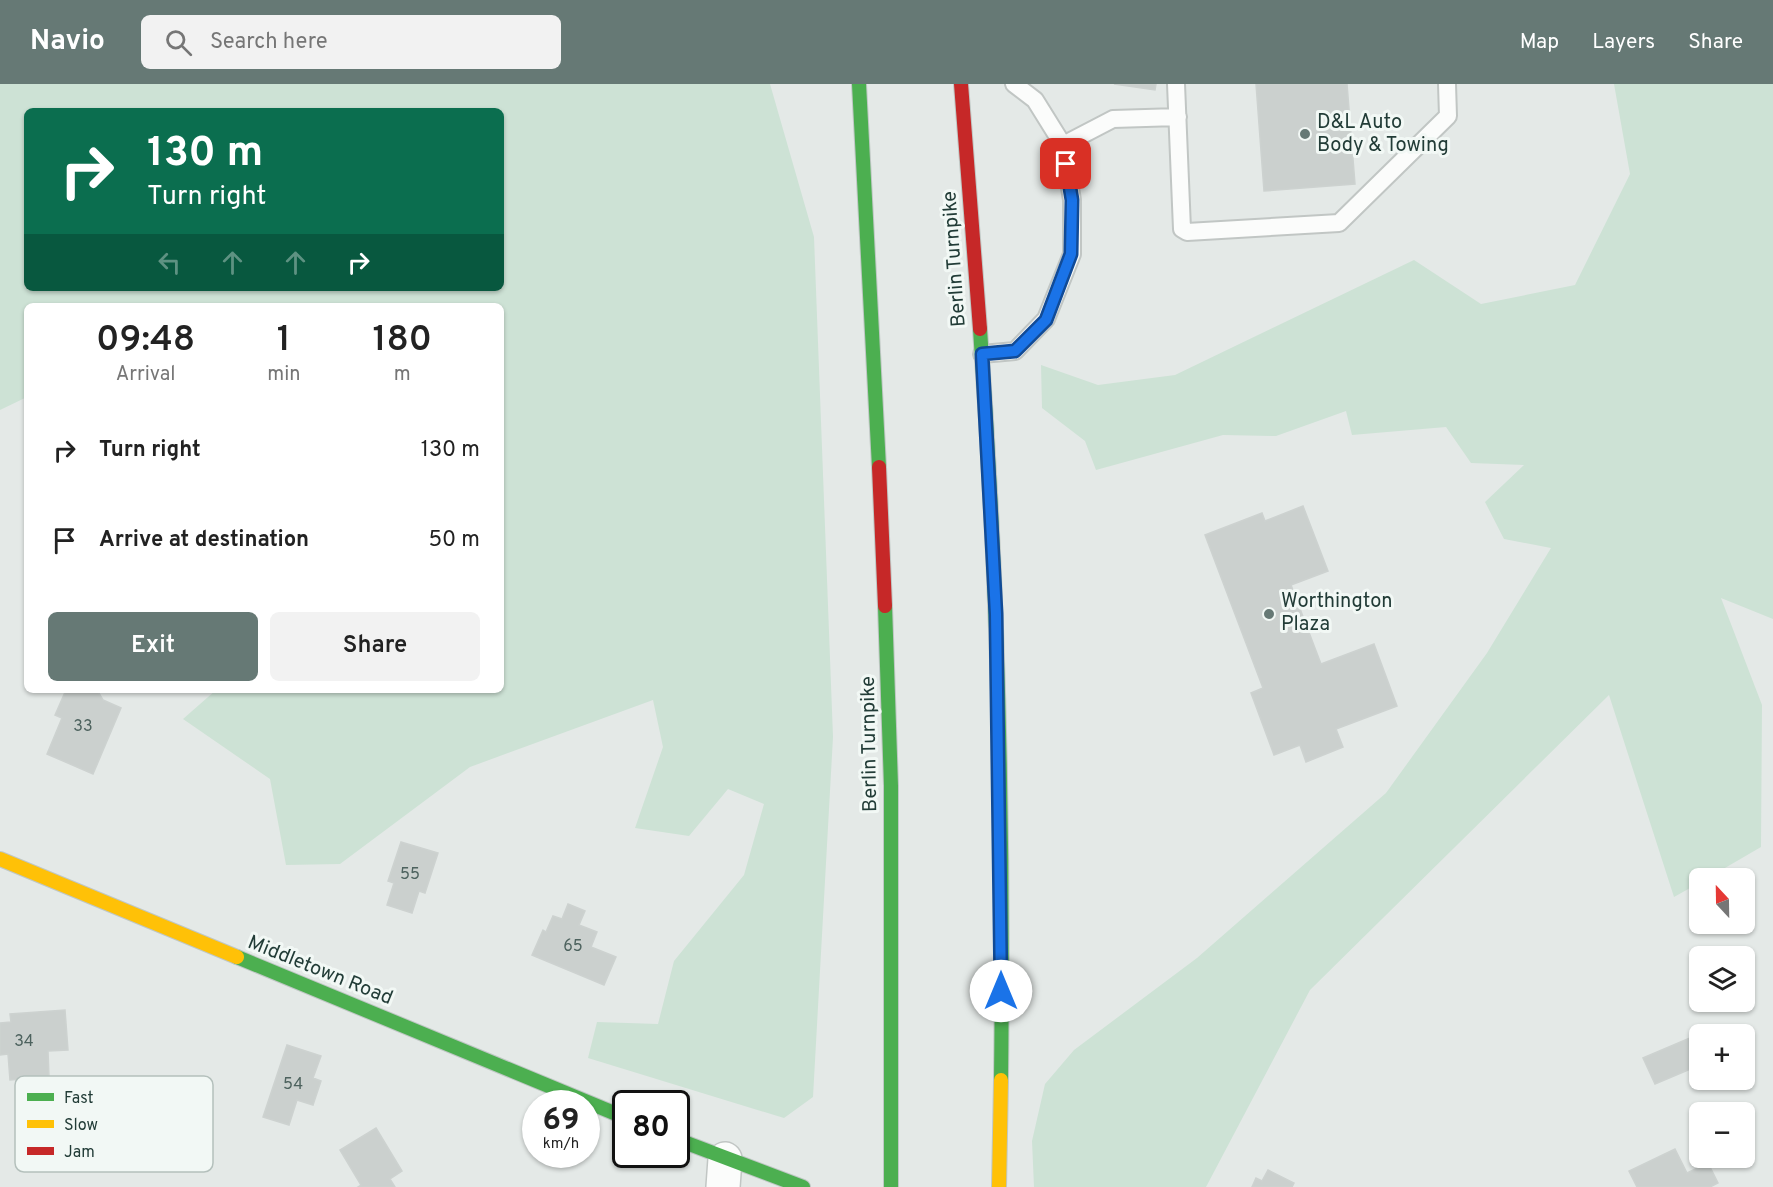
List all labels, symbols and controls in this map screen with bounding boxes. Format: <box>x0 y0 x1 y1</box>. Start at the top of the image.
search box <box>141 15 561 69</box>
text: Navio <box>30 24 105 60</box>
icon: search <box>162 26 195 59</box>
text: Search here <box>210 29 327 56</box>
text: Map <box>1520 29 1559 56</box>
text: Layers <box>1592 29 1655 56</box>
text: Share <box>1688 29 1743 56</box>
place label: D&L Auto Body & Towing <box>1317 110 1449 159</box>
marker: D&L Auto Body & Towing <box>1298 127 1312 141</box>
text: 130 m <box>147 128 263 181</box>
icon: right <box>48 132 126 210</box>
pin <box>1040 138 1091 189</box>
icon: arrive <box>1049 147 1082 180</box>
text: Turn right <box>147 180 266 214</box>
street label: Berlin Turnpike <box>937 190 973 328</box>
icon: left <box>153 246 186 279</box>
icon: ahead <box>216 246 249 279</box>
icon: ahead <box>279 246 312 279</box>
icon: right <box>342 246 375 279</box>
text: 09:48 <box>96 318 195 364</box>
text: 1 <box>277 318 291 364</box>
text: 180 <box>372 318 432 364</box>
text: Arrival <box>116 362 175 388</box>
text: min <box>267 362 300 388</box>
text: m <box>394 362 411 388</box>
icon: right <box>48 434 81 467</box>
text: Turn right <box>99 437 201 464</box>
text: 130 m <box>421 437 480 464</box>
icon: arrive <box>48 524 81 557</box>
text: Arrive at destination <box>99 527 309 554</box>
text: 50 m <box>428 527 480 554</box>
place label: Worthington Plaza <box>1281 589 1393 638</box>
marker: Worthington Plaza <box>1262 607 1276 621</box>
button: Exit <box>48 612 258 681</box>
button: Share <box>270 612 480 681</box>
street label: Berlin Turnpike <box>856 676 884 812</box>
house number: 33 <box>73 717 93 737</box>
house number: 55 <box>400 865 420 885</box>
north arrow <box>1689 868 1755 934</box>
map controls <box>1689 868 1755 1168</box>
street label: Middletown Road <box>244 930 396 1012</box>
house number: 65 <box>563 937 583 957</box>
button: layers <box>1689 946 1755 1012</box>
position arrow <box>969 959 1033 1023</box>
button: + <box>1689 1024 1755 1090</box>
house number: 34 <box>14 1032 34 1052</box>
house number: 54 <box>283 1075 303 1095</box>
legend <box>15 1076 213 1172</box>
text: Fast <box>64 1089 94 1109</box>
speed limit sign: 80 <box>612 1090 690 1168</box>
button: − <box>1689 1102 1755 1168</box>
text: 69 <box>543 1103 579 1140</box>
text: Slow <box>64 1116 98 1136</box>
text: km/h <box>543 1135 579 1154</box>
text: Jam <box>64 1143 95 1163</box>

